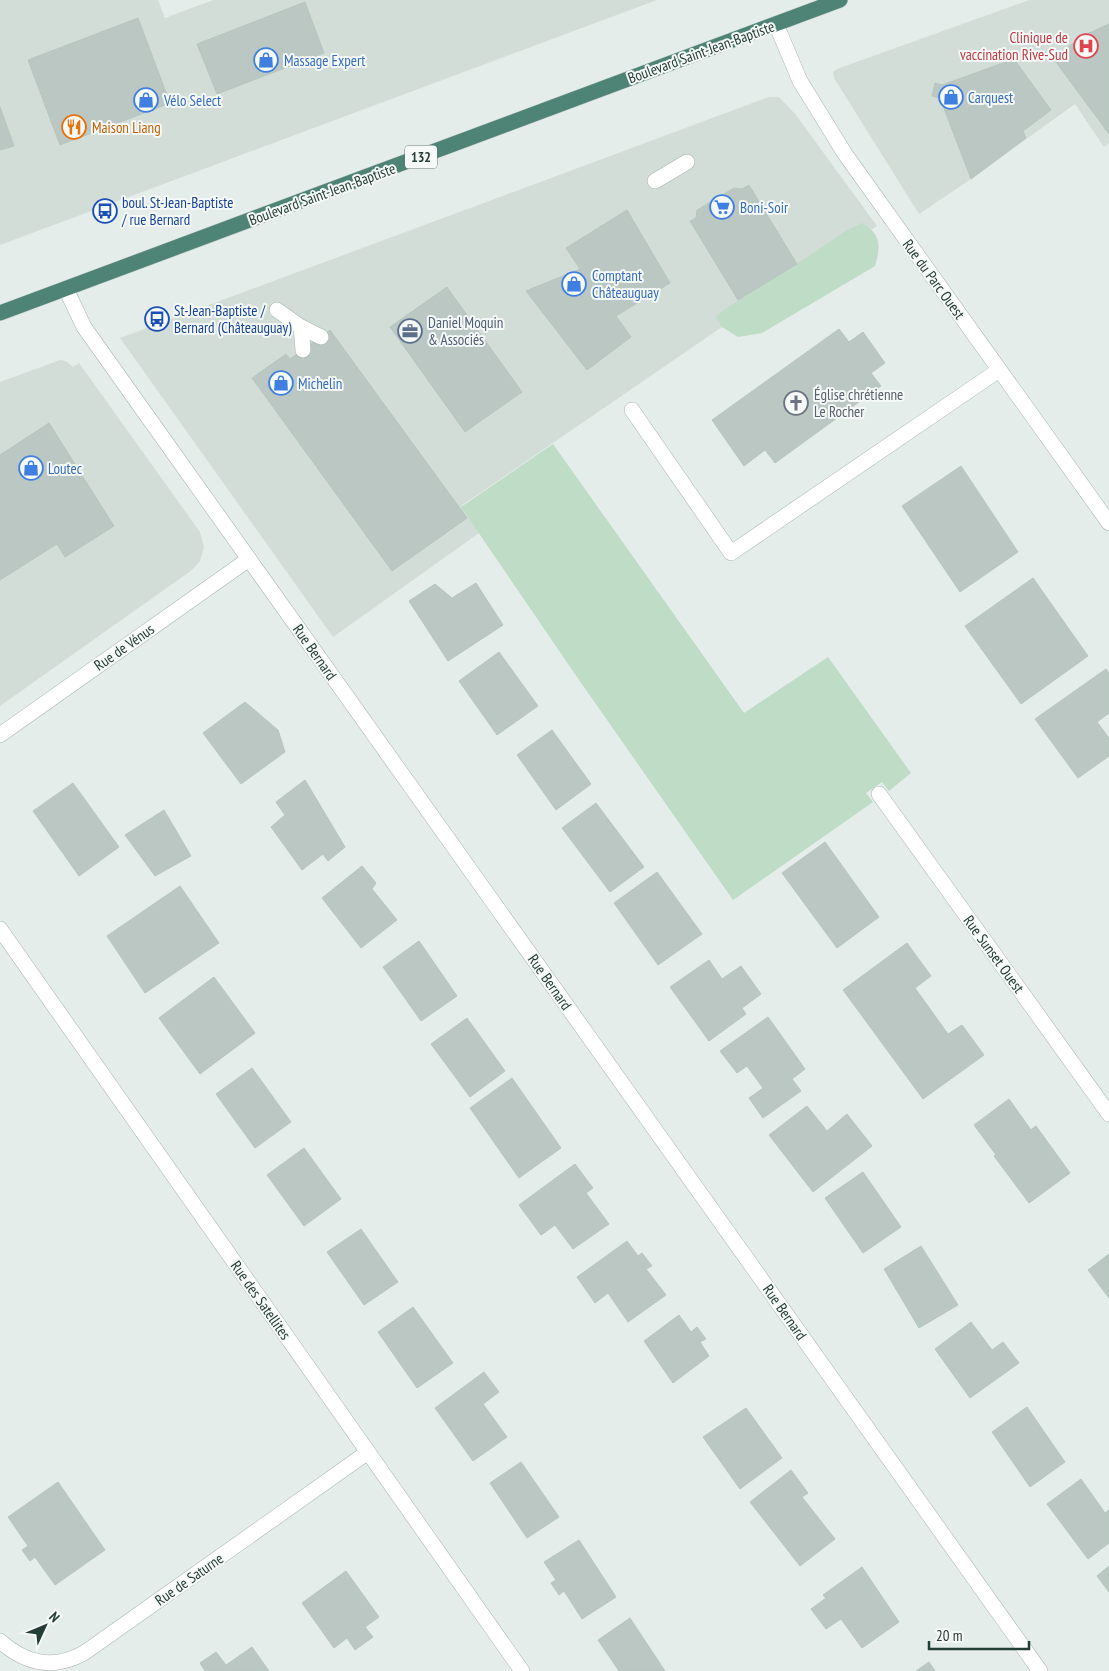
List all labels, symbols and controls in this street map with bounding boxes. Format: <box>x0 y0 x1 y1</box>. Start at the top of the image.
street label: Boulevard Saint-Jean-Baptiste <box>625 17 777 87</box>
place label: Clinique de vaccination Rive-Sud <box>960 28 1068 64</box>
hospital icon: Clinique de vaccination Rive-Sud <box>1073 33 1099 59</box>
shop icon: Massage Expert <box>253 47 279 73</box>
place label: Massage Expert <box>284 51 365 70</box>
shop icon: Carquest <box>938 84 964 110</box>
shop icon: Vélo Select <box>133 87 159 113</box>
place label: Carquest <box>968 88 1013 107</box>
place label: Vélo Select <box>163 91 221 110</box>
restaurant icon: Maison Liang <box>61 114 87 140</box>
place label: Maison Liang <box>92 118 161 137</box>
road number: 132 <box>405 146 437 168</box>
street label: Boulevard Saint-Jean-Baptiste <box>246 159 398 229</box>
place label: boul. St-Jean-Baptiste / rue Bernard <box>121 193 233 229</box>
supermarket icon: Boni-Soir <box>709 194 735 220</box>
bus stop icon: boul. St-Jean-Baptiste / rue Bernard <box>92 198 118 224</box>
place label: Boni-Soir <box>740 198 789 217</box>
street label: Rue du Parc Ouest <box>899 235 969 323</box>
place label: Comptant Châteauguay <box>592 266 659 302</box>
shop icon: Comptant Châteauguay <box>561 271 587 297</box>
place label: St-Jean-Baptiste / Bernard (Châteauguay) <box>174 301 292 337</box>
bus stop icon: St-Jean-Baptiste / Bernard (Châteauguay) <box>144 306 170 332</box>
place label: Daniel Moquin & Associés <box>428 313 503 349</box>
office icon: Daniel Moquin & Associés <box>397 318 423 344</box>
shop icon: Michelin <box>268 370 294 396</box>
place label: Michelin <box>298 374 342 393</box>
place label: Église chrétienne Le Rocher <box>814 385 903 421</box>
church icon: Église chrétienne Le Rocher <box>783 390 809 416</box>
shop icon: Loutec <box>18 455 44 481</box>
place label: Loutec <box>48 459 83 478</box>
street label: Rue de Vénus <box>90 619 158 675</box>
street label: Rue Bernard <box>289 620 341 684</box>
street label: Rue Sunset Ouest <box>959 911 1029 997</box>
street label: Rue Bernard <box>524 950 576 1014</box>
street label: Rue des Satellites <box>227 1257 295 1343</box>
street label: Rue Bernard <box>759 1280 811 1344</box>
street label: Rue de Saturne <box>151 1549 227 1609</box>
north arrow <box>20 1601 70 1651</box>
text: N <box>45 1608 63 1626</box>
scale bar <box>929 1618 1029 1650</box>
text: 20 m <box>936 1626 962 1645</box>

